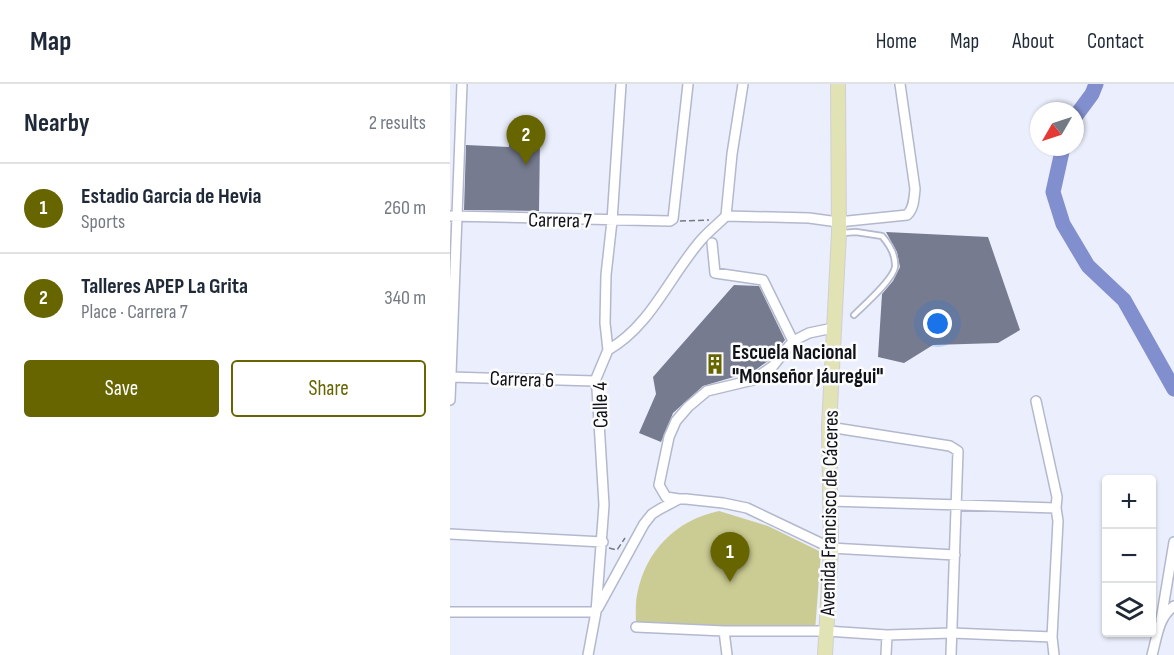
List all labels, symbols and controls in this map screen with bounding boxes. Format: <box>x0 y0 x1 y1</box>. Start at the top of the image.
text: Map <box>30 25 71 58</box>
text: Home <box>876 29 917 54</box>
text: Map <box>950 29 979 54</box>
text: About <box>1012 29 1054 54</box>
text: Contact <box>1087 29 1144 54</box>
north arrow <box>1030 102 1084 156</box>
text: Nearby <box>24 108 90 139</box>
text: 2 results <box>369 111 426 135</box>
pin: 2 <box>506 116 546 165</box>
text: Estadio Garcia de Hevia <box>81 183 262 210</box>
text: 1 <box>40 196 47 220</box>
text: 260 m <box>384 196 426 220</box>
street label: Carrera 7 <box>528 207 593 234</box>
text: Sports <box>81 210 125 234</box>
text: Talleres APEP La Grita <box>81 273 248 300</box>
text: 2 <box>39 286 48 310</box>
text: 340 m <box>384 286 426 310</box>
text: Place · Carrera 7 <box>81 300 188 324</box>
your location <box>923 309 952 338</box>
place label: Escuela Nacional "Monseñor Jáuregui" <box>732 340 883 389</box>
building icon: Escuela Nacional "Monseñor Jáuregui" <box>703 352 727 376</box>
button: Save <box>24 360 219 417</box>
button: Share <box>231 360 426 417</box>
street label: Carrera 6 <box>489 366 555 393</box>
street label: Calle 4 <box>588 381 613 428</box>
street label: Avenida Francisco de Cáceres <box>815 410 844 617</box>
map controls <box>1102 475 1156 637</box>
button: + <box>1102 475 1156 529</box>
button: − <box>1102 529 1156 583</box>
pin: 1 <box>710 532 750 582</box>
button: layers <box>1102 583 1156 637</box>

